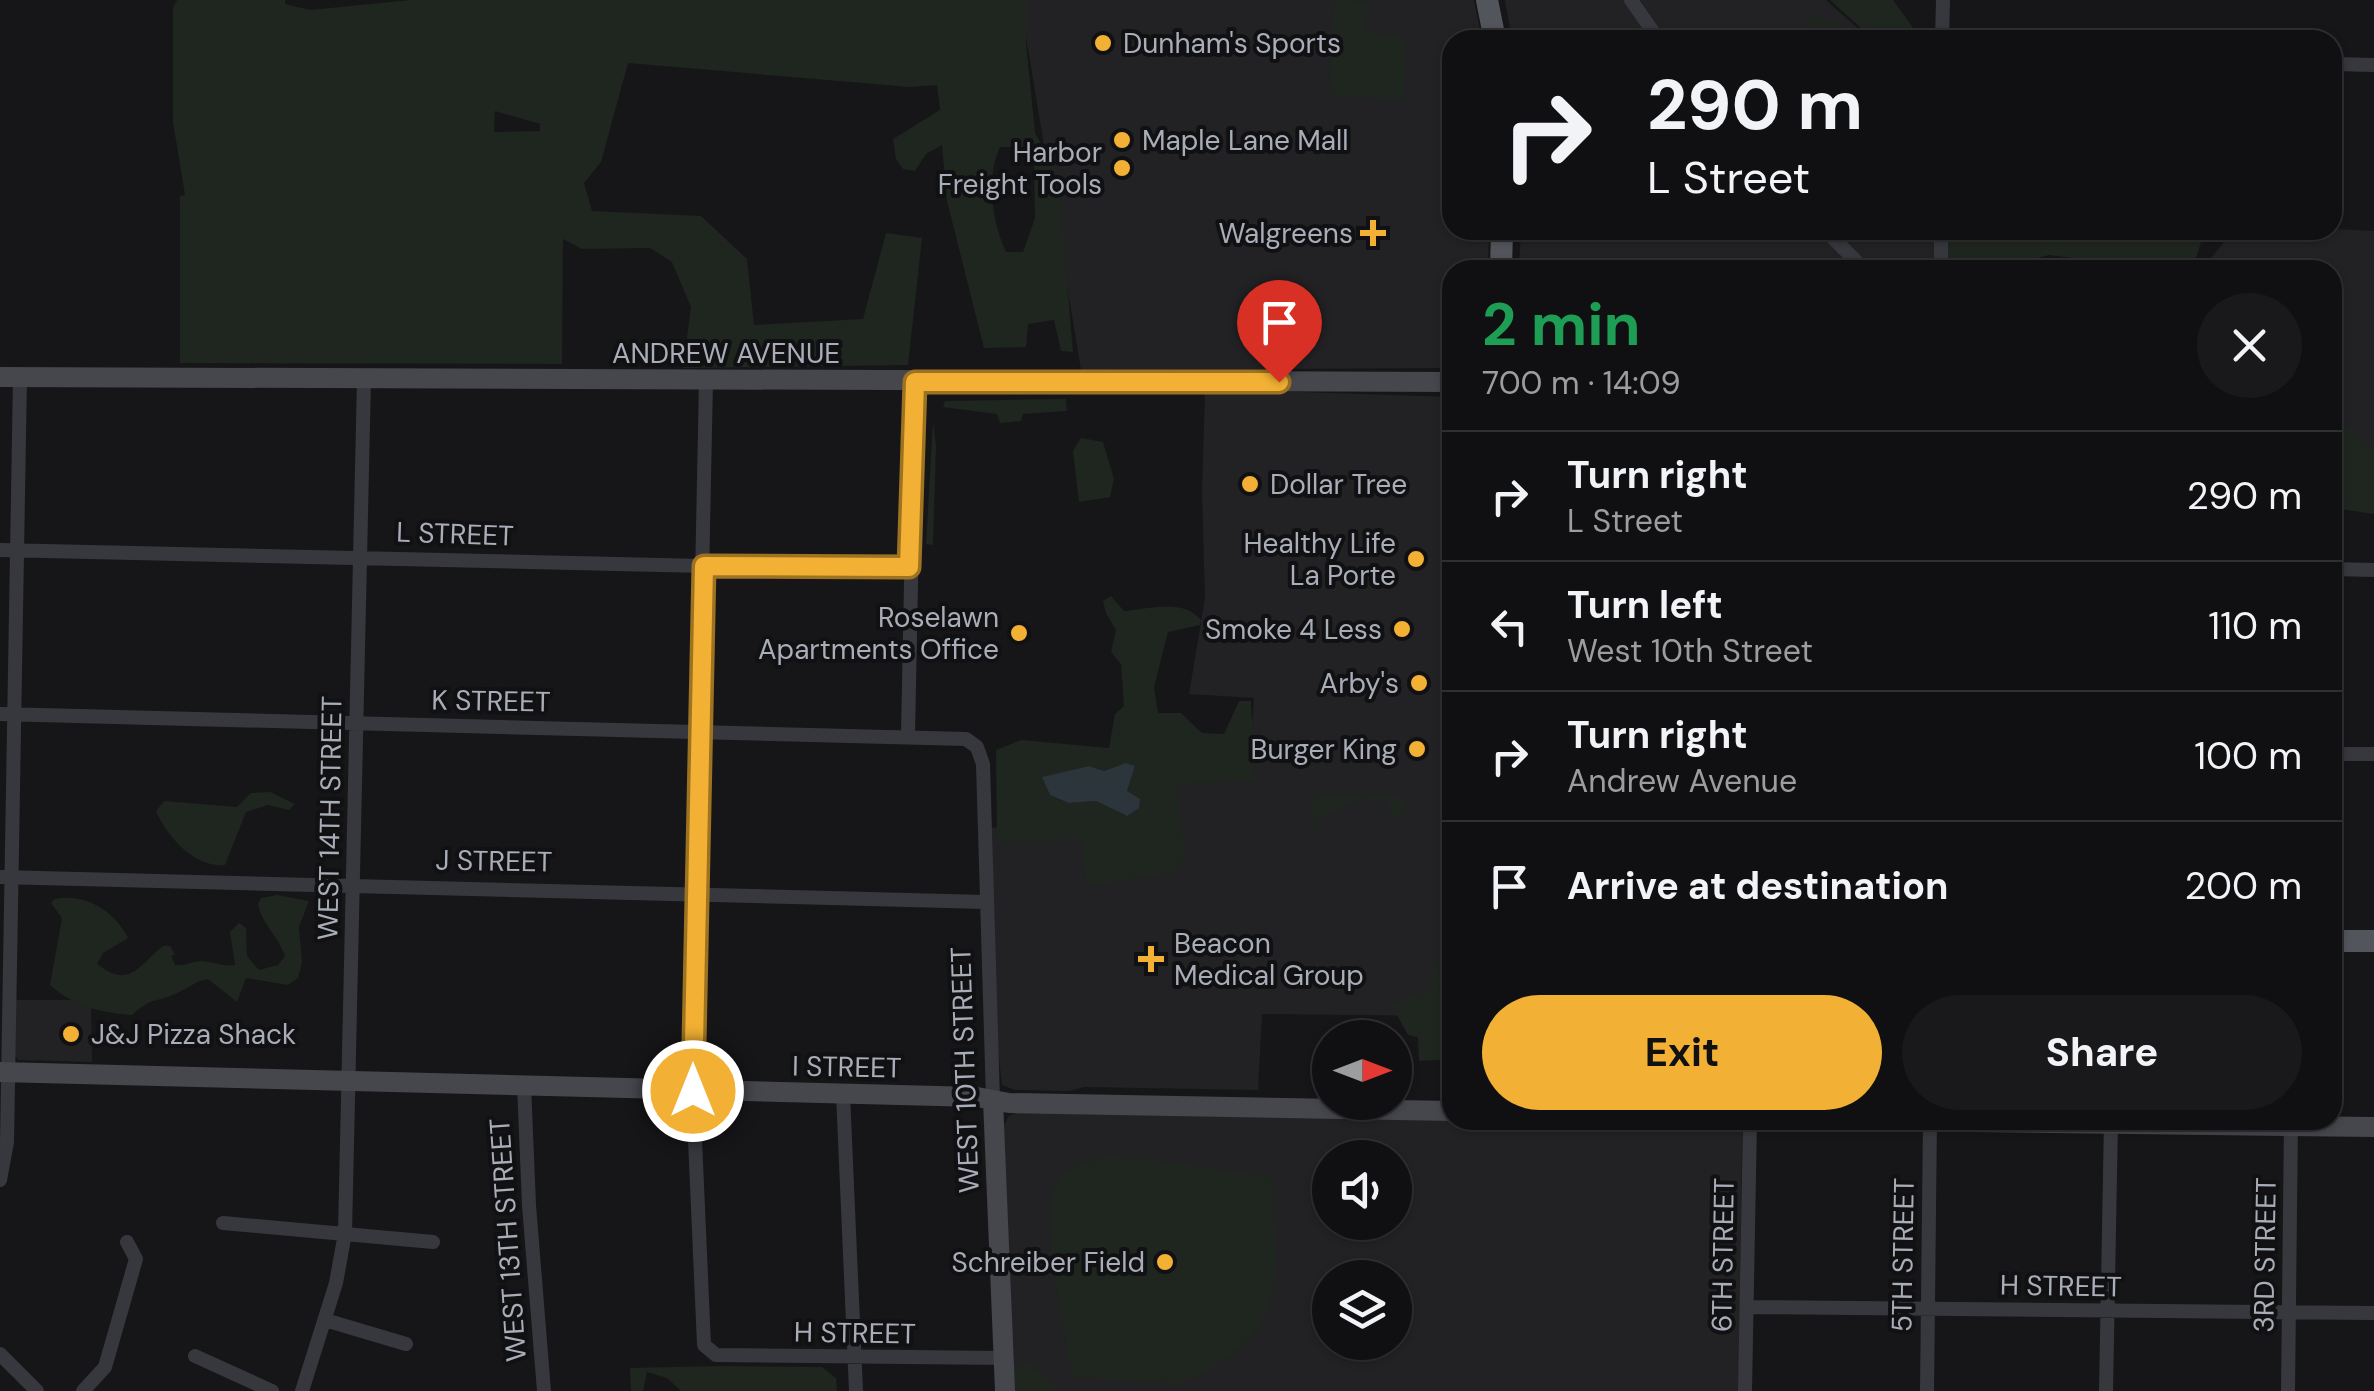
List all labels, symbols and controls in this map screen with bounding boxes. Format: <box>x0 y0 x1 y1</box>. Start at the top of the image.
place label: Dunham's Sports <box>1123 25 1341 62</box>
marker: Dunham's Sports <box>1092 32 1114 54</box>
text: 290 m <box>1647 60 1863 151</box>
icon: right <box>1482 70 1612 200</box>
place label: Maple Lane Mall <box>1142 122 1349 159</box>
marker: Maple Lane Mall <box>1111 129 1133 151</box>
place label: Harbor Freight Tools <box>938 134 1102 203</box>
text: L Street <box>1647 148 1810 207</box>
marker: Harbor Freight Tools <box>1111 157 1133 179</box>
place label: Walgreens <box>1218 215 1353 252</box>
marker: Walgreens <box>1362 222 1384 244</box>
pin <box>1237 280 1322 383</box>
text: 2 min <box>1482 285 1641 364</box>
button: close <box>2197 293 2302 398</box>
icon: arrive <box>1252 295 1307 350</box>
street label: ANDREW AVENUE <box>612 335 840 372</box>
text: 700 m · 14:09 <box>1482 362 1681 404</box>
text: Turn right <box>1567 450 1748 500</box>
place label: Dollar Tree <box>1270 466 1407 503</box>
icon: right <box>1482 469 1537 524</box>
text: 290 m <box>2187 471 2302 521</box>
marker: Dollar Tree <box>1239 473 1261 495</box>
text: L Street <box>1567 500 1683 542</box>
street label: L STREET <box>396 513 514 555</box>
place label: Healthy Life La Porte <box>1244 525 1396 594</box>
marker: Healthy Life La Porte <box>1405 548 1427 570</box>
text: Turn left <box>1567 580 1723 630</box>
place label: Roselawn Apartments Office <box>758 599 999 668</box>
icon: left <box>1482 599 1537 654</box>
text: 110 m <box>2208 601 2302 651</box>
place label: Smoke 4 Less <box>1205 611 1382 648</box>
marker: Smoke 4 Less <box>1391 618 1413 640</box>
marker: Roselawn Apartments Office <box>1008 622 1030 644</box>
text: West 10th Street <box>1567 630 1813 672</box>
place label: Arby's <box>1320 665 1399 702</box>
marker: Arby's <box>1408 672 1430 694</box>
street label: K STREET <box>431 681 551 721</box>
street label: WEST 14TH STREET <box>309 696 351 940</box>
text: Turn right <box>1567 710 1748 760</box>
icon: right <box>1482 729 1537 784</box>
place label: Burger King <box>1251 731 1397 768</box>
text: 100 m <box>2194 731 2302 781</box>
marker: Burger King <box>1406 738 1428 760</box>
text: Andrew Avenue <box>1567 760 1797 802</box>
street label: J STREET <box>435 841 553 881</box>
icon: arrive <box>1482 859 1537 914</box>
text: Arrive at destination <box>1567 861 1949 911</box>
text: 200 m <box>2185 861 2302 911</box>
place label: Beacon Medical Group <box>1174 925 1364 994</box>
street label: WEST 10TH STREET <box>942 946 988 1194</box>
marker: Beacon Medical Group <box>1138 946 1164 972</box>
button: Exit <box>1482 995 1882 1110</box>
button: Share <box>1902 995 2302 1110</box>
place label: J&J Pizza Shack <box>91 1016 296 1053</box>
north arrow <box>1312 1020 1412 1120</box>
map controls <box>1312 1020 1412 1360</box>
marker: J&J Pizza Shack <box>60 1023 82 1045</box>
position arrow <box>641 1039 745 1143</box>
street label: I STREET <box>792 1048 902 1086</box>
street label: WEST 13TH STREET <box>481 1117 535 1363</box>
button: sound <box>1312 1140 1412 1240</box>
street label: 3RD STREET <box>2245 1177 2285 1333</box>
street label: 6TH STREET <box>1703 1178 1743 1332</box>
street label: 5TH STREET <box>1883 1178 1923 1332</box>
place label: Schreiber Field <box>952 1244 1145 1281</box>
marker: Schreiber Field <box>1154 1251 1176 1273</box>
button: layers <box>1312 1260 1412 1360</box>
street label: H STREET <box>2000 1266 2122 1306</box>
street label: H STREET <box>794 1313 916 1353</box>

